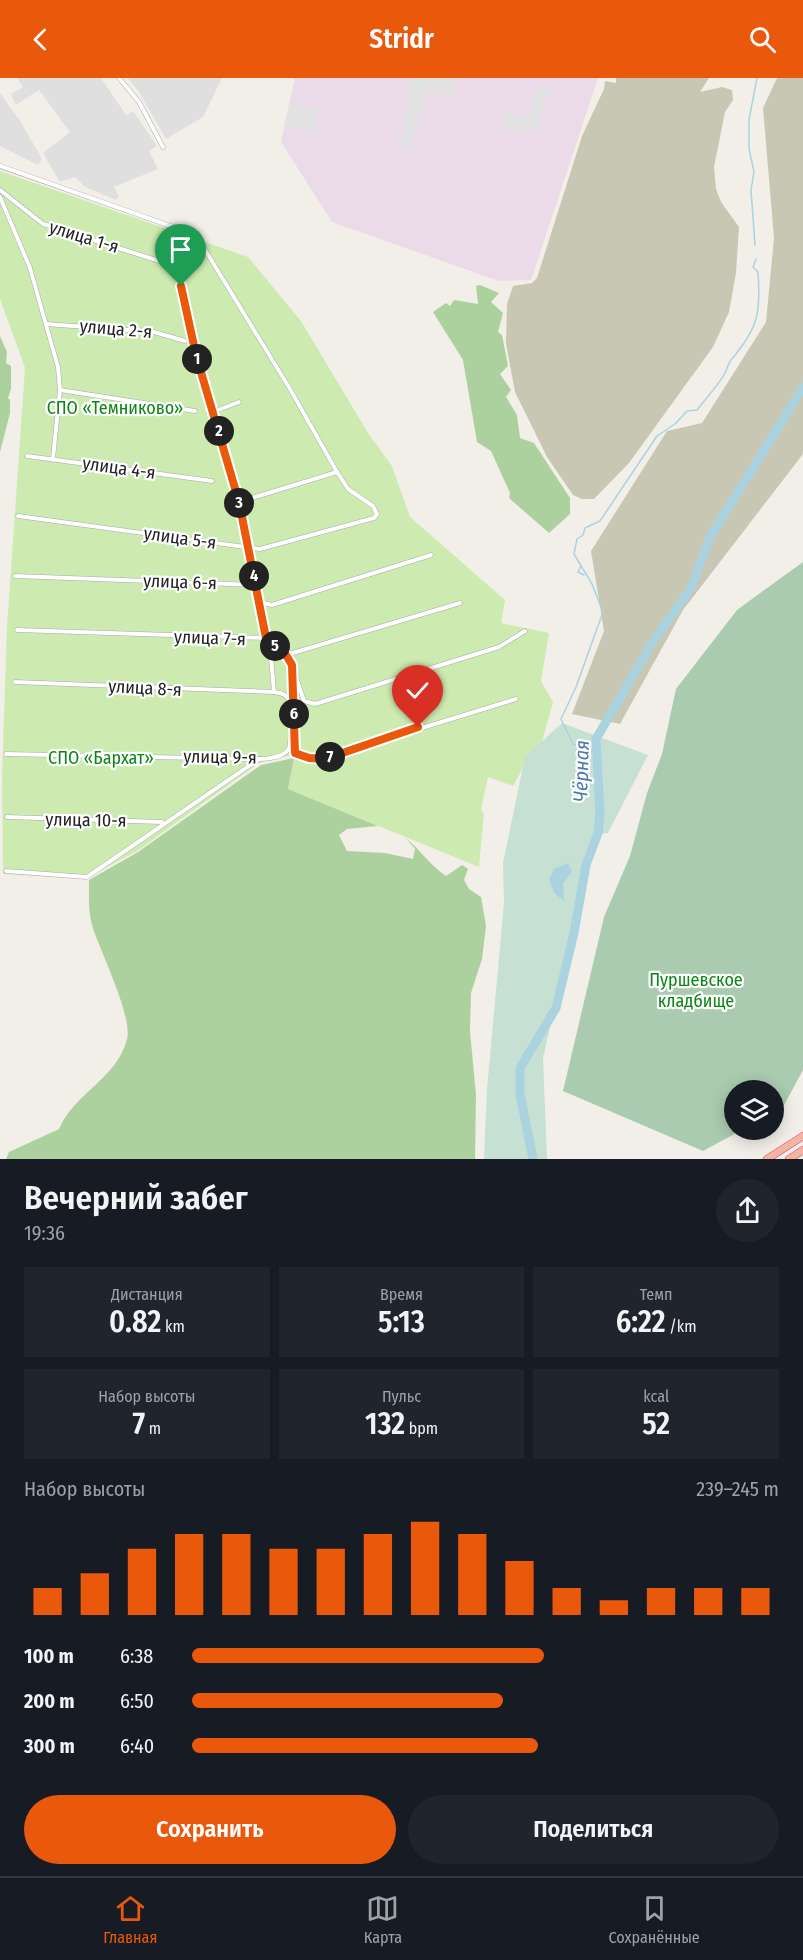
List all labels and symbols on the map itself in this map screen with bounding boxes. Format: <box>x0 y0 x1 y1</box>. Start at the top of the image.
street label: улица 1-я <box>47 216 121 258</box>
pin <box>155 224 206 286</box>
street label: улица 2-я <box>79 315 153 343</box>
pin: 1 <box>182 344 212 374</box>
park label: СПО «Темниково» <box>47 397 183 419</box>
pin: 2 <box>204 416 234 446</box>
street label: улица 4-я <box>81 452 157 484</box>
pin: 3 <box>224 488 254 518</box>
street label: улица 5-я <box>142 522 218 554</box>
pin: 4 <box>239 561 269 591</box>
street label: улица 6-я <box>143 570 217 594</box>
street label: улица 7-я <box>174 626 246 650</box>
pin: 5 <box>260 631 290 661</box>
pin <box>392 665 443 727</box>
street label: улица 8-я <box>108 675 182 701</box>
pin: 6 <box>279 699 309 729</box>
water label: Чёрная <box>568 740 594 802</box>
pin: 7 <box>315 742 345 772</box>
street label: улица 9-я <box>183 745 257 769</box>
park label: СПО «Бархат» <box>48 747 154 769</box>
street label: улица 10-я <box>45 808 127 832</box>
park label: Пуршевское кладбище <box>649 969 743 1012</box>

